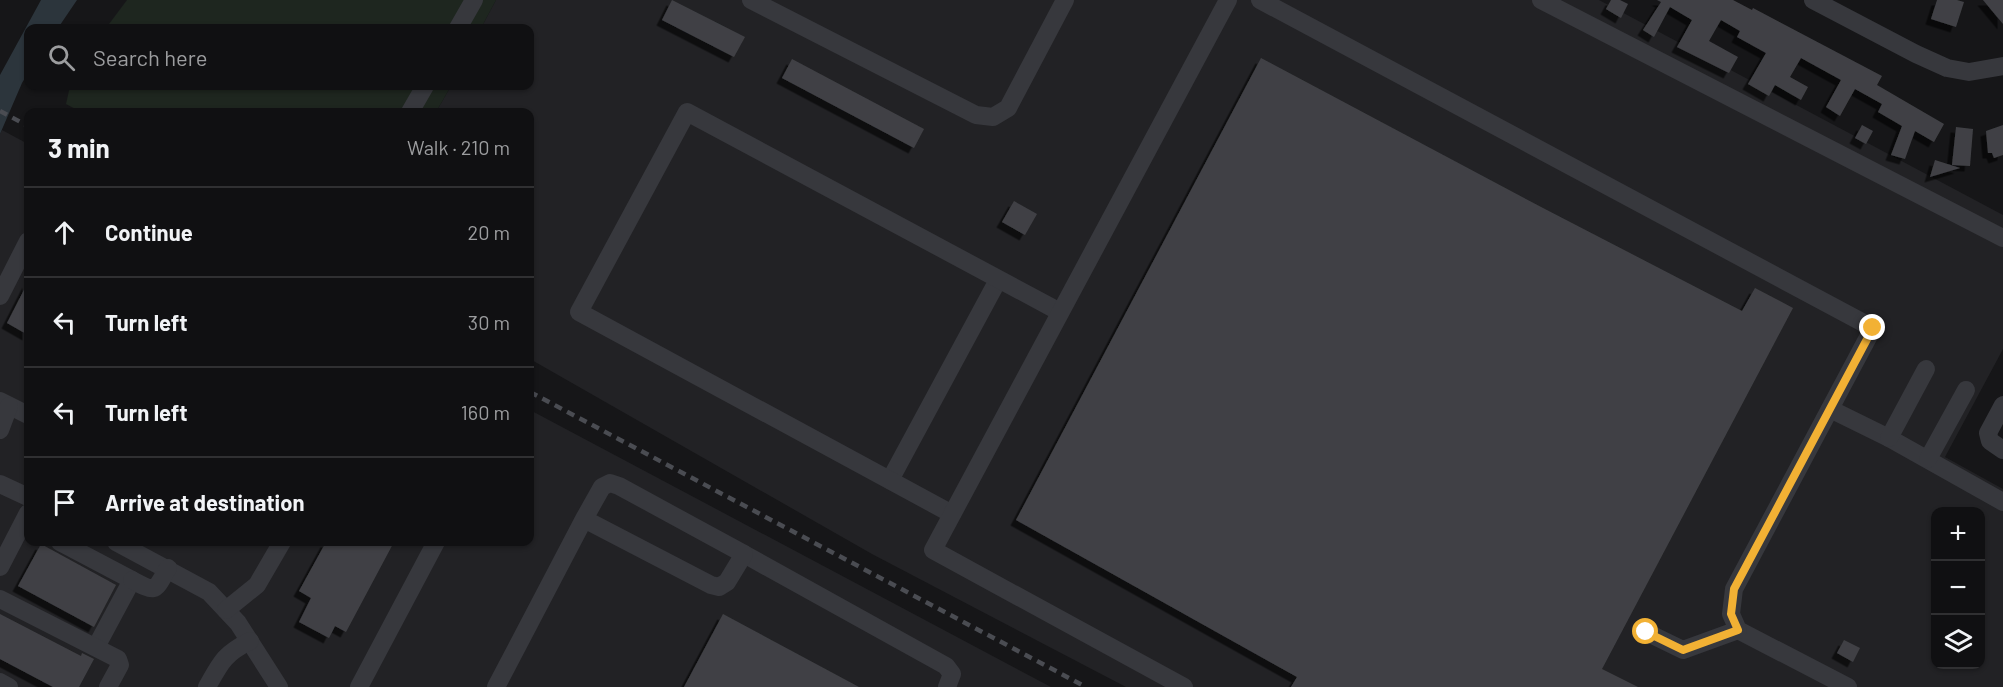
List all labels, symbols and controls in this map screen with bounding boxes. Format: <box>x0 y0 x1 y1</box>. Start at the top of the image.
search box <box>24 24 534 90</box>
icon: search <box>45 41 78 74</box>
text: Search here <box>93 44 207 70</box>
text: 3 min <box>48 132 110 163</box>
text: Walk · 210 m <box>407 135 510 159</box>
icon: ahead <box>48 216 81 249</box>
text: Continue <box>105 219 193 245</box>
text: 20 m <box>467 220 510 244</box>
icon: left <box>48 306 81 339</box>
text: Turn left <box>105 309 188 335</box>
text: 30 m <box>468 310 510 334</box>
route end <box>1859 314 1885 340</box>
icon: left <box>48 396 81 429</box>
text: Turn left <box>105 399 188 425</box>
text: 160 m <box>461 400 510 424</box>
icon: arrive <box>48 486 81 519</box>
text: Arrive at destination <box>105 489 304 515</box>
map controls <box>1931 507 1985 669</box>
button: + <box>1931 507 1985 561</box>
button: − <box>1931 561 1985 615</box>
button: layers <box>1931 615 1985 669</box>
route start <box>1632 618 1658 644</box>

